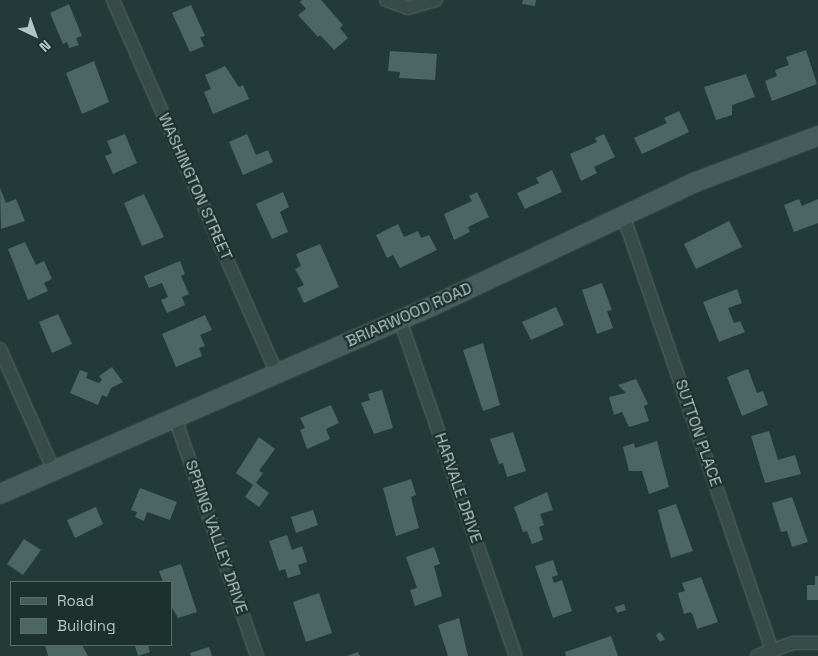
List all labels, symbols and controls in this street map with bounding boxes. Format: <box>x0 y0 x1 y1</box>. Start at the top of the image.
north arrow <box>10 10 60 60</box>
text: N <box>36 36 55 56</box>
street label: WASHINGTON STREET <box>154 110 236 264</box>
street label: BRIARWOOD ROAD <box>343 279 475 351</box>
street label: SUTTON PLACE <box>671 377 725 489</box>
street label: HARVALE DRIVE <box>430 431 486 545</box>
street label: SPRING VALLEY DRIVE <box>181 457 251 617</box>
legend <box>10 581 172 646</box>
text: Road <box>57 591 94 610</box>
text: Building <box>57 616 116 635</box>

